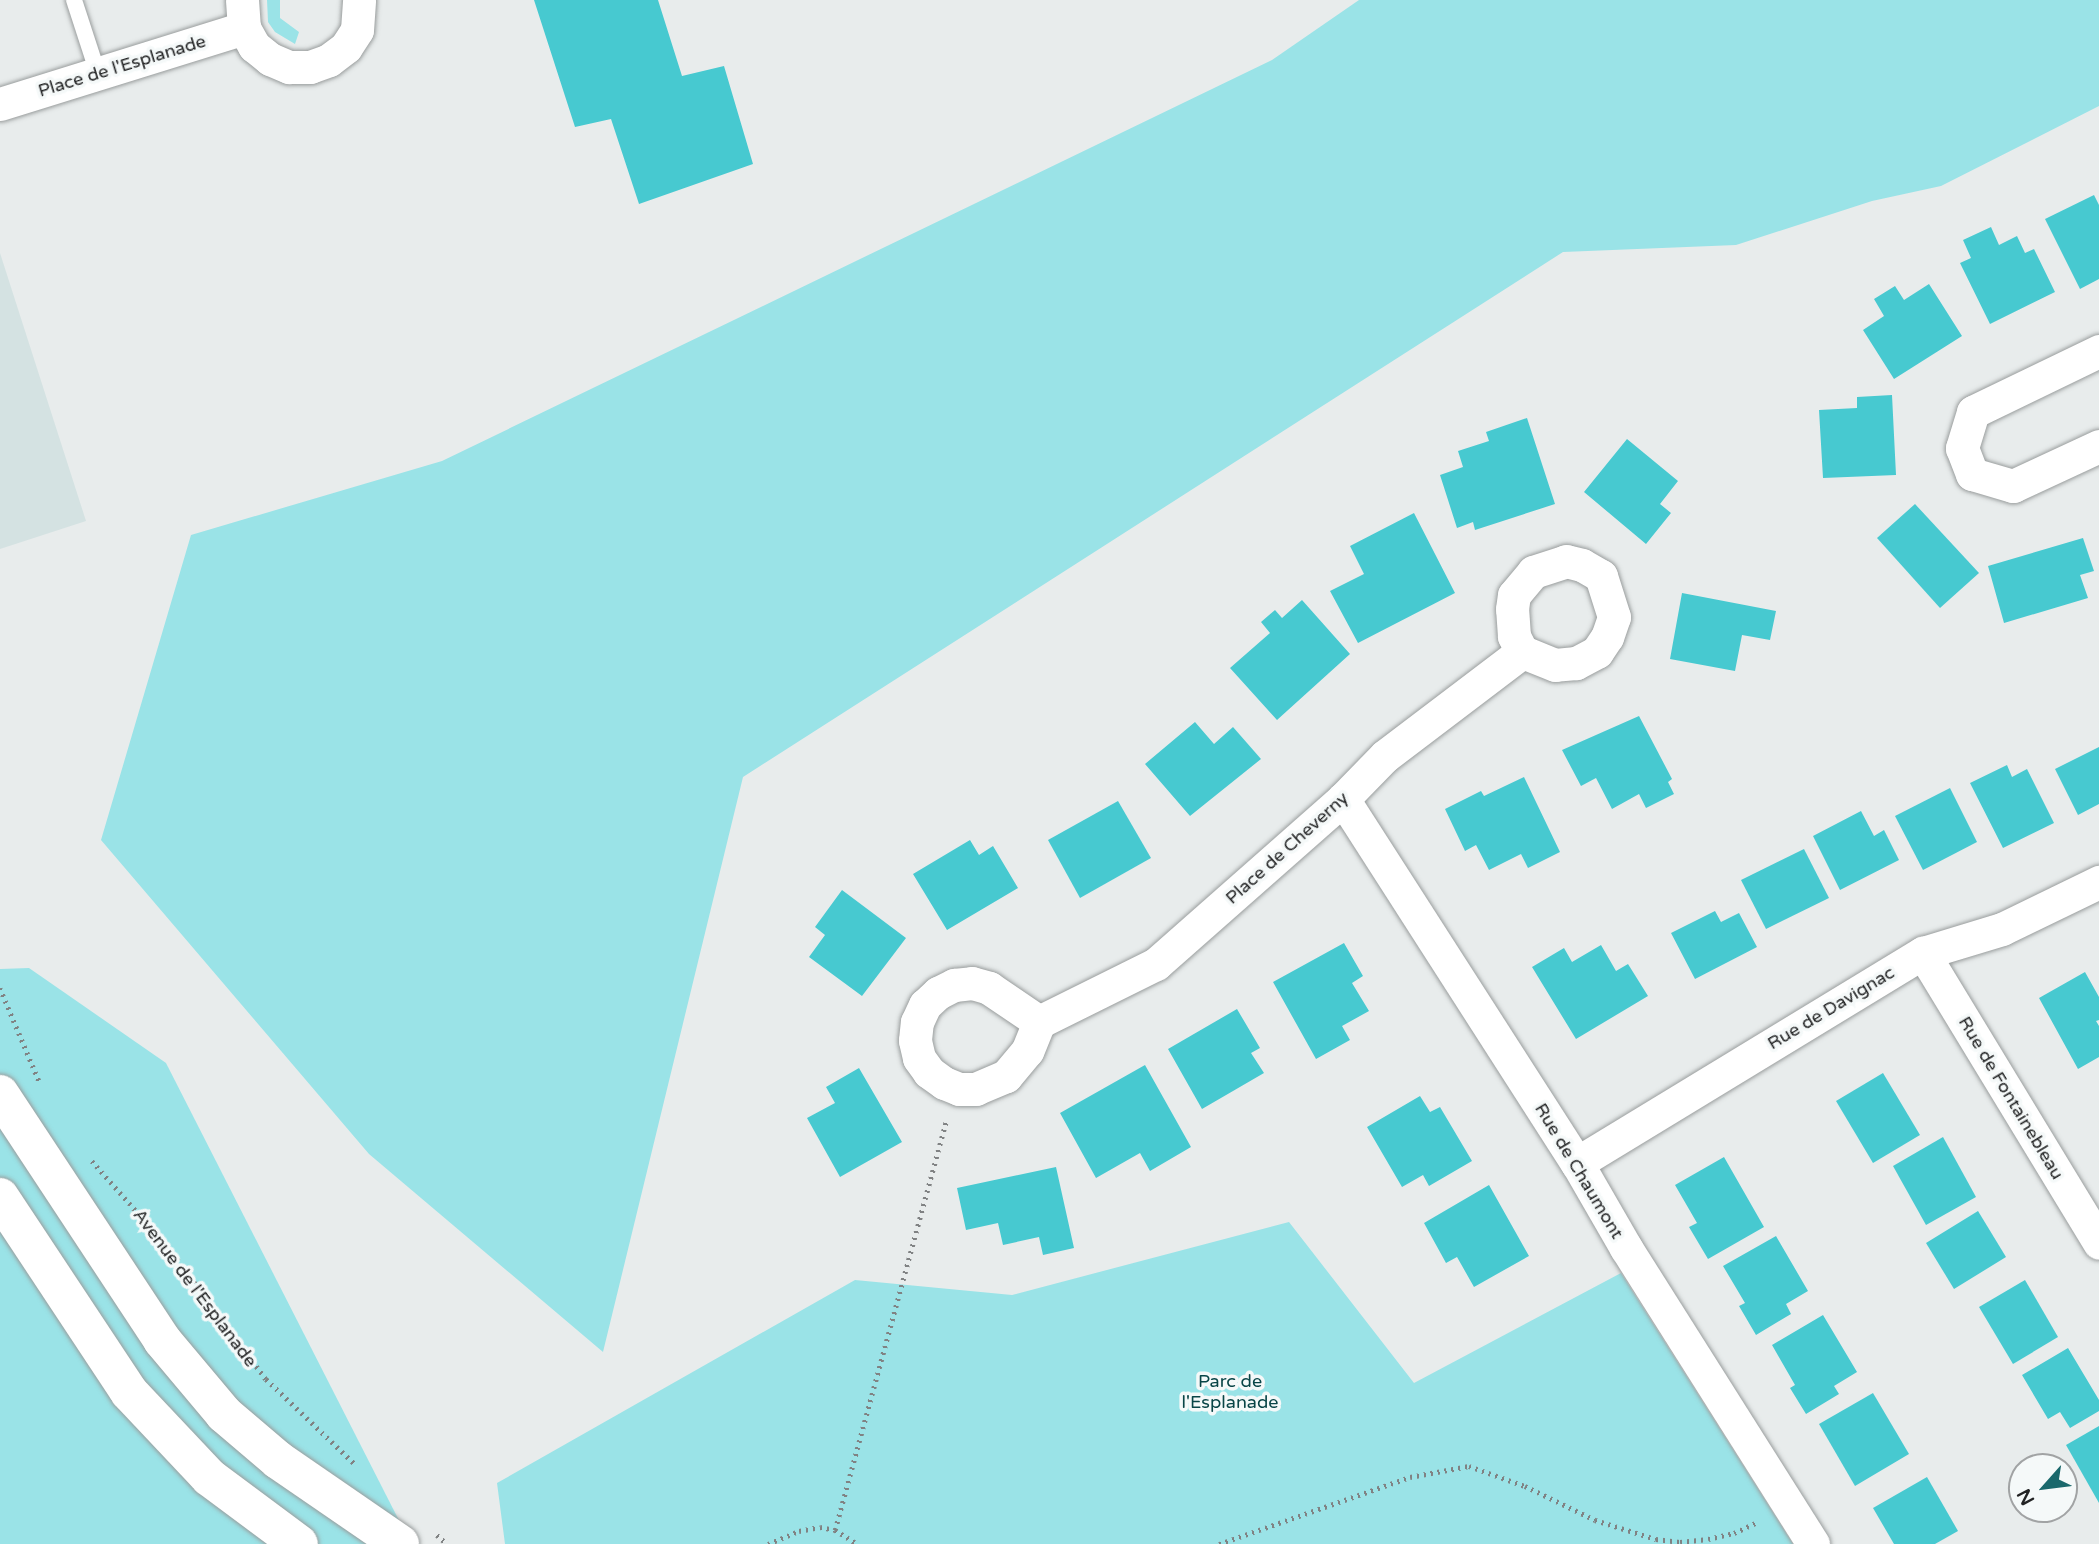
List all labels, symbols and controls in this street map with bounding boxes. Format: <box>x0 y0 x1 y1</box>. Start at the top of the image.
street label: Place de l'Esplanade <box>36 30 208 102</box>
street label: Place de Cheverny <box>1221 787 1353 909</box>
street label: Rue de Davignac <box>1764 962 1898 1054</box>
street label: Rue de Fontainebleau <box>1954 1013 2068 1183</box>
street label: Rue de Chaumont <box>1530 1099 1628 1243</box>
street label: Avenue de l'Esplanade <box>128 1205 262 1371</box>
park label: Parc de l'Esplanade <box>1181 1371 1279 1414</box>
north arrow <box>2008 1453 2078 1523</box>
text: N <box>2013 1485 2040 1509</box>

